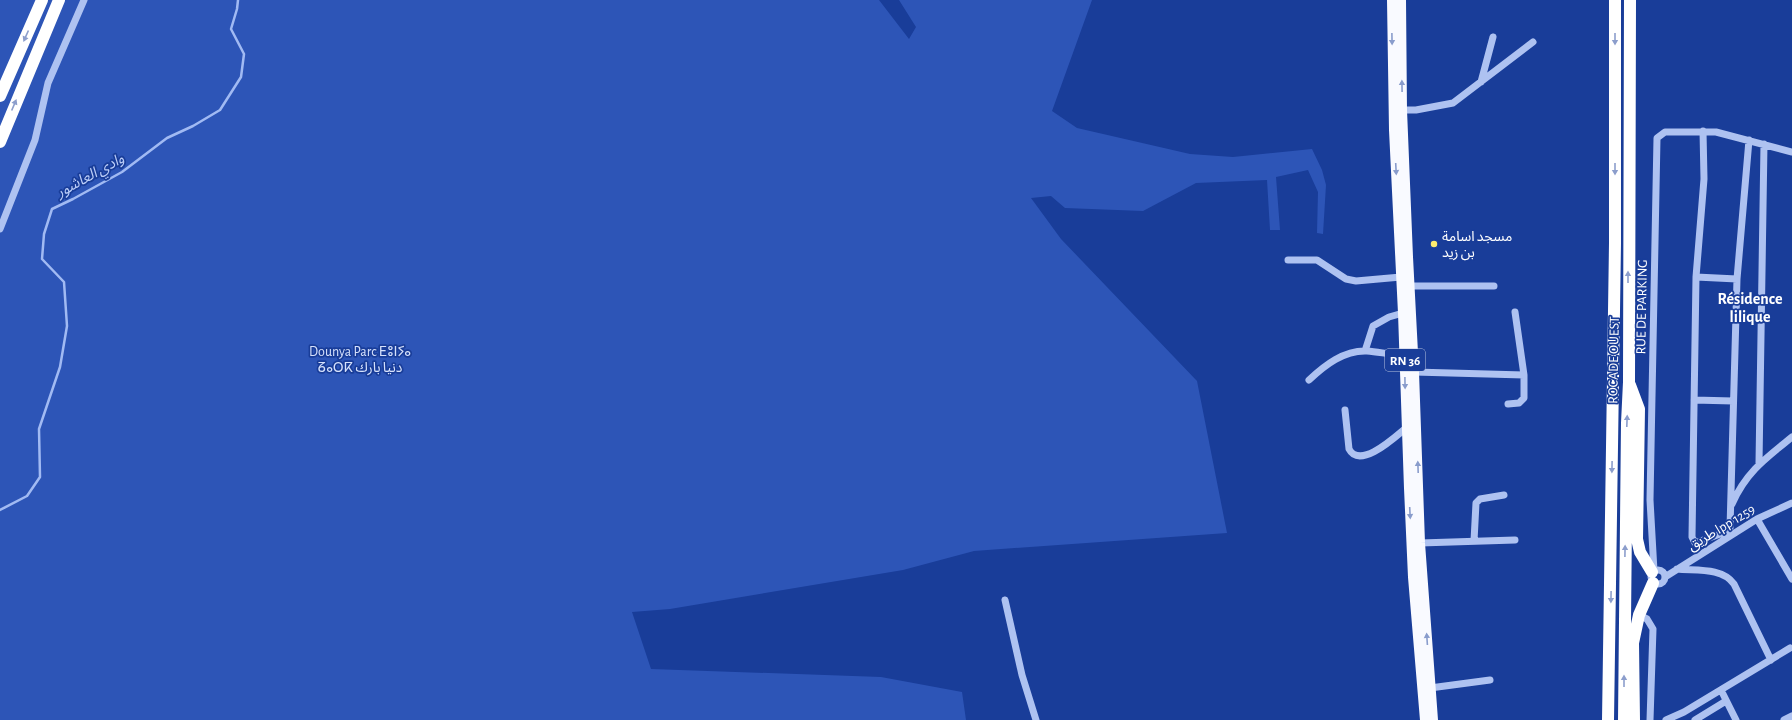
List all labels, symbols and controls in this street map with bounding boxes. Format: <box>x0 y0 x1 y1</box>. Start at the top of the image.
one-way arrow <box>22 30 28 42</box>
one-way arrow <box>1389 33 1396 45</box>
one-way arrow <box>1612 33 1618 46</box>
one-way arrow <box>1399 79 1405 92</box>
one-way arrow <box>12 99 18 111</box>
water label: وادي العاشور <box>53 151 129 204</box>
one-way arrow <box>1393 163 1400 175</box>
one-way arrow <box>1612 163 1618 176</box>
place label: مسجد اسامة بن زيد <box>1442 230 1512 261</box>
marker: مسجد اسامة بن زيد <box>1429 239 1439 249</box>
street label: RUE DE PARKING <box>1634 259 1650 355</box>
one-way arrow <box>1625 270 1631 283</box>
district label: Résidence lilique <box>1718 291 1783 325</box>
street label: ROCADE OUEST <box>1606 316 1622 404</box>
park label: Dounya Parc ⴹⵓⵏⵢⴰ ⵒⴰⵔⴽ دنيا بارك <box>309 345 411 376</box>
road number: RN 36 <box>1385 349 1425 371</box>
one-way arrow <box>1402 377 1408 390</box>
one-way arrow <box>1624 414 1630 427</box>
one-way arrow <box>1414 461 1421 473</box>
one-way arrow <box>1609 461 1615 474</box>
street label: طريق lpp 1259 <box>1685 502 1759 555</box>
one-way arrow <box>1406 507 1413 519</box>
one-way arrow <box>1622 544 1628 557</box>
one-way arrow <box>1608 591 1614 604</box>
one-way arrow <box>1423 633 1430 645</box>
one-way arrow <box>1621 674 1627 687</box>

